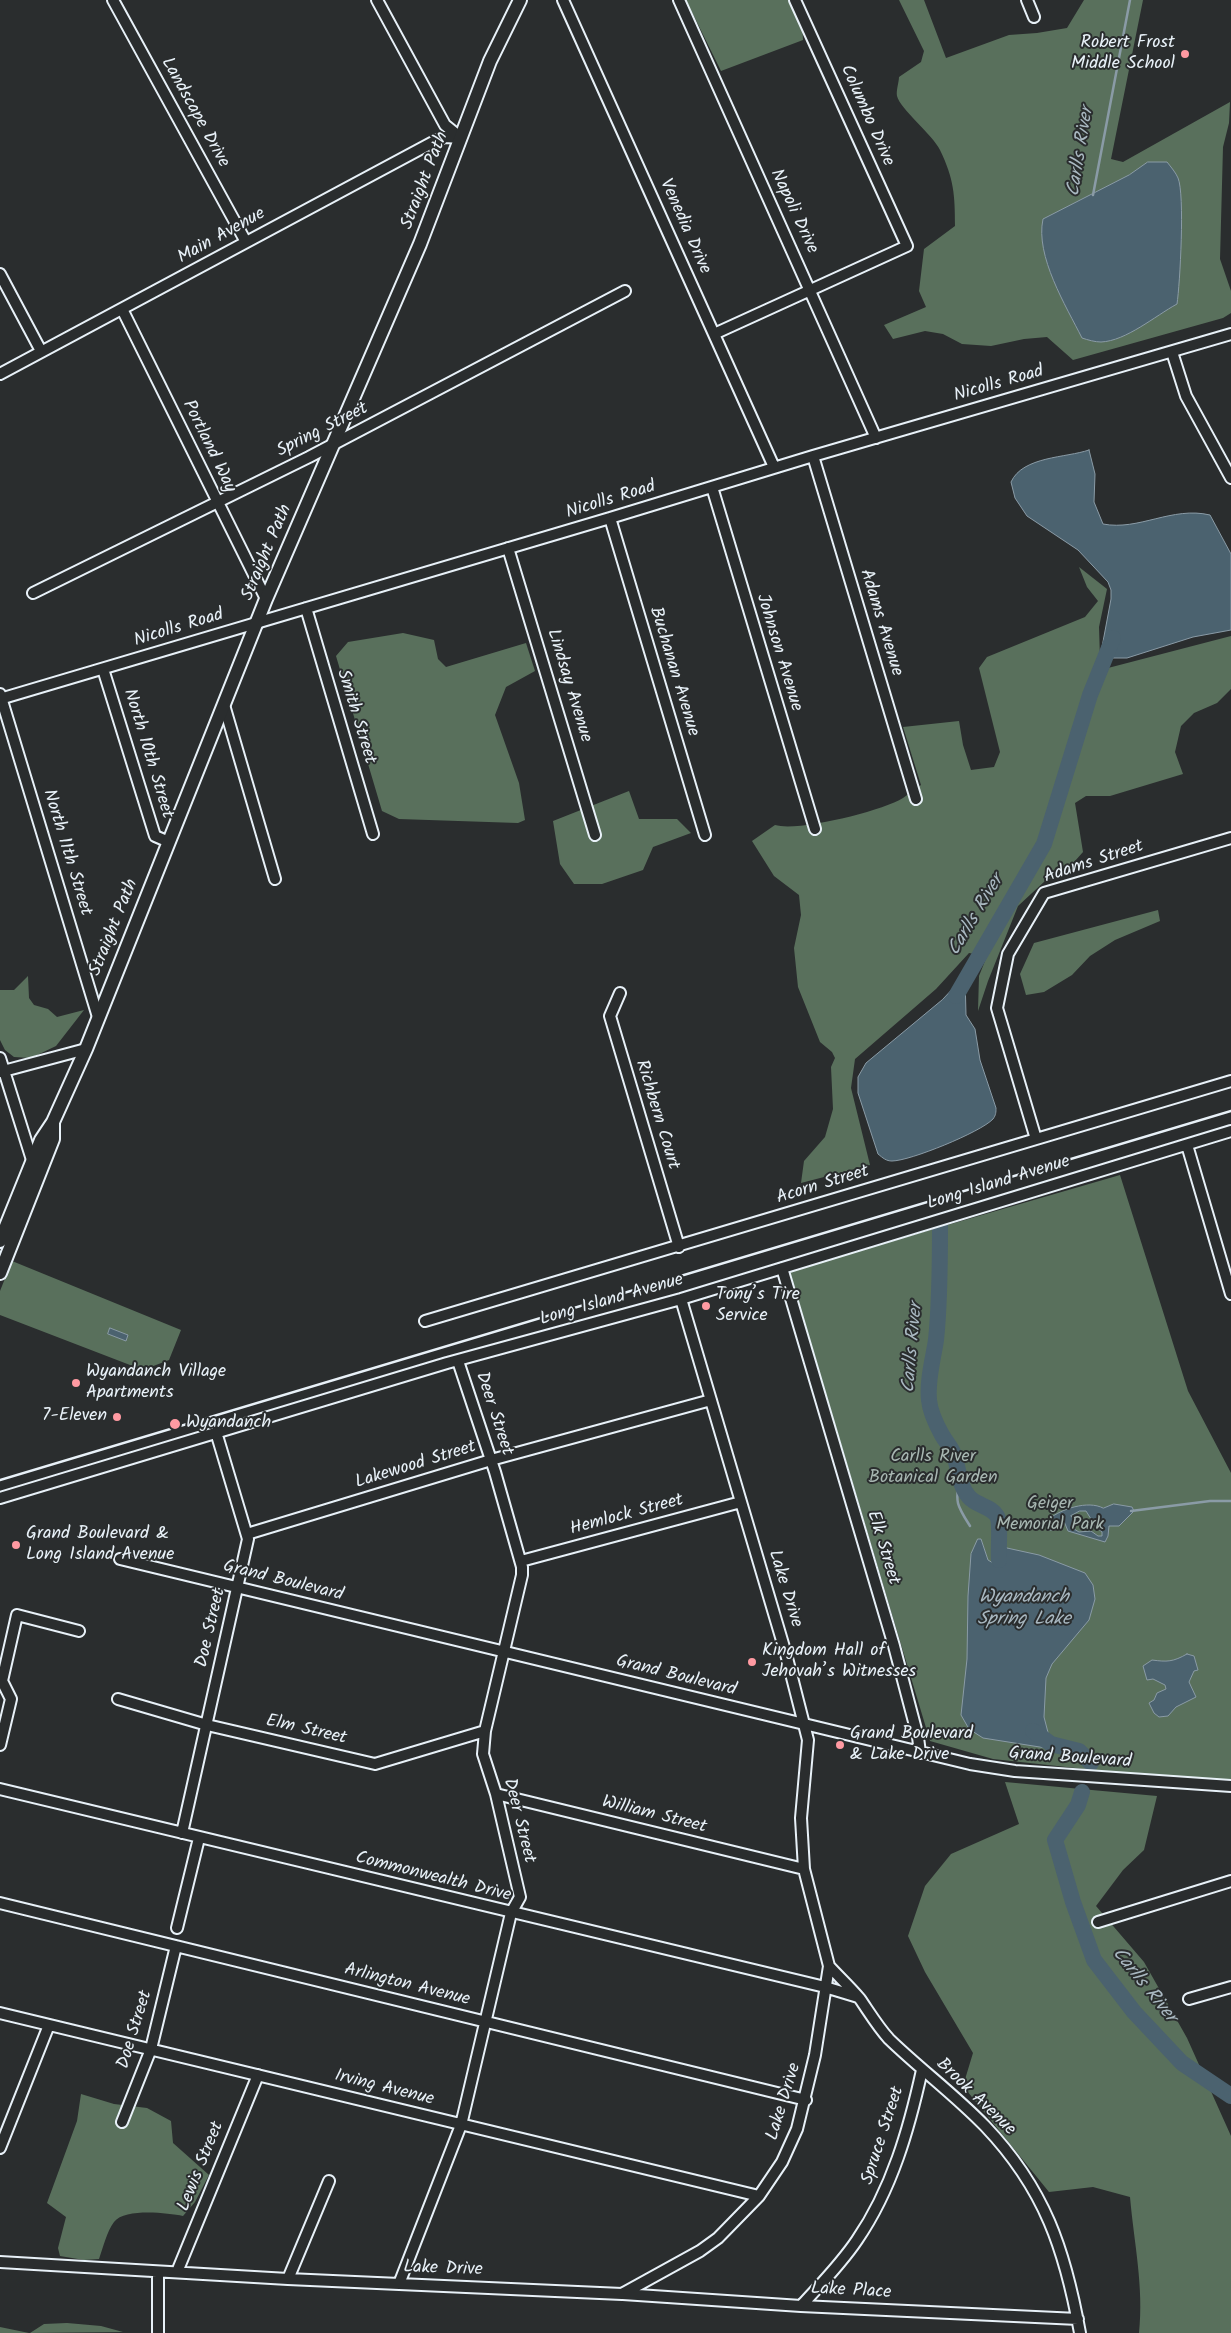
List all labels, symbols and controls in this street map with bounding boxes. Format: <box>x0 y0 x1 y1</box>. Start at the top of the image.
place label: Robert Frost Middle School <box>1071 33 1175 76</box>
marker: Robert Frost Middle School <box>1179 48 1191 60</box>
street label: Landscape Drive <box>155 54 233 172</box>
street label: Columbo Drive <box>834 62 898 170</box>
water label: Carlls River <box>1064 106 1100 198</box>
street label: Straight Path <box>398 129 454 233</box>
street label: Napoli Drive <box>764 166 822 258</box>
street label: Venedia Drive <box>653 176 715 278</box>
street label: Main Avenue <box>174 204 270 270</box>
street label: Nicolls Road <box>952 362 1046 408</box>
street label: Portland Way <box>176 397 240 497</box>
street label: Spring Street <box>274 399 372 463</box>
street label: Nicolls Road <box>564 477 658 525</box>
street label: Straight Path <box>238 502 298 604</box>
street label: Adams Avenue <box>854 567 906 679</box>
street label: Johnson Avenue <box>750 592 806 714</box>
street label: Nicolls Road <box>132 605 226 653</box>
street label: Buchanan Avenue <box>643 605 703 739</box>
street label: Lindsay Avenue <box>541 627 595 745</box>
street label: Smith Street <box>330 667 380 767</box>
street label: North 10th Street <box>117 687 177 821</box>
street label: North 11th Street <box>37 787 95 919</box>
street label: Adams Street <box>1042 837 1146 889</box>
water label: Carlls River <box>944 872 1010 960</box>
street label: Straight Path <box>86 876 144 980</box>
street label: Richbern Court <box>629 1058 683 1172</box>
street label: Long Island Avenue <box>925 1152 1073 1216</box>
street label: Acorn Street <box>774 1162 872 1210</box>
street label: Long Island Avenue <box>538 1270 686 1332</box>
place label: Tony’s Tire Service <box>716 1285 800 1328</box>
marker: Tony’s Tire Service <box>700 1300 712 1312</box>
water label: Carlls River <box>899 1302 929 1394</box>
place label: Wyandanch Village Apartments <box>86 1362 226 1405</box>
street label: Deer Street <box>469 1369 517 1459</box>
marker: Wyandanch Village Apartments <box>70 1377 82 1389</box>
place label: 7-Eleven <box>42 1406 107 1428</box>
marker: 7-Eleven <box>111 1411 123 1423</box>
place label: Wyandanch <box>186 1413 271 1435</box>
marker: Wyandanch <box>168 1417 182 1431</box>
street label: Lakewood Street <box>353 1437 479 1495</box>
park label: Carlls River Botanical Garden <box>868 1447 998 1490</box>
street label: Hemlock Street <box>568 1491 686 1541</box>
park label: Geiger Memorial Park <box>996 1494 1104 1536</box>
street label: Elk Street <box>861 1508 903 1588</box>
place label: Grand Boulevard & Long Island Avenue <box>26 1524 174 1566</box>
marker: Grand Boulevard & Long Island Avenue <box>10 1539 22 1551</box>
street label: Lake Drive <box>762 1548 806 1630</box>
street label: Grand Boulevard <box>221 1557 345 1607</box>
street label: Doe Street <box>192 1586 232 1670</box>
water label: Wyandanch Spring Lake <box>977 1588 1071 1632</box>
place label: Kingdom Hall of Jehovah’s Witnesses <box>762 1641 916 1684</box>
street label: Grand Boulevard <box>614 1652 738 1702</box>
marker: Kingdom Hall of Jehovah’s Witnesses <box>746 1656 758 1668</box>
street label: Elm Street <box>264 1711 348 1751</box>
place label: Grand Boulevard & Lake Drive <box>850 1724 973 1766</box>
marker: Grand Boulevard & Lake Drive <box>834 1739 846 1751</box>
street label: Grand Boulevard <box>1008 1744 1132 1774</box>
street label: Deer Street <box>497 1776 539 1866</box>
street label: William Street <box>599 1793 709 1839</box>
street label: Commonwealth Drive <box>353 1848 513 1908</box>
water label: Carlls River <box>1106 1944 1180 2028</box>
street label: Arlington Avenue <box>342 1960 472 2012</box>
street label: Doe Street <box>114 1988 158 2072</box>
street label: Brook Avenue <box>931 2055 1019 2141</box>
street label: Lake Drive <box>763 2061 807 2143</box>
street label: Irving Avenue <box>332 2066 436 2112</box>
street label: Spruce Street <box>858 2084 910 2188</box>
street label: Lewis Street <box>174 2119 230 2215</box>
street label: Lake Drive <box>403 2258 483 2282</box>
street label: Lake Place <box>810 2279 892 2305</box>

